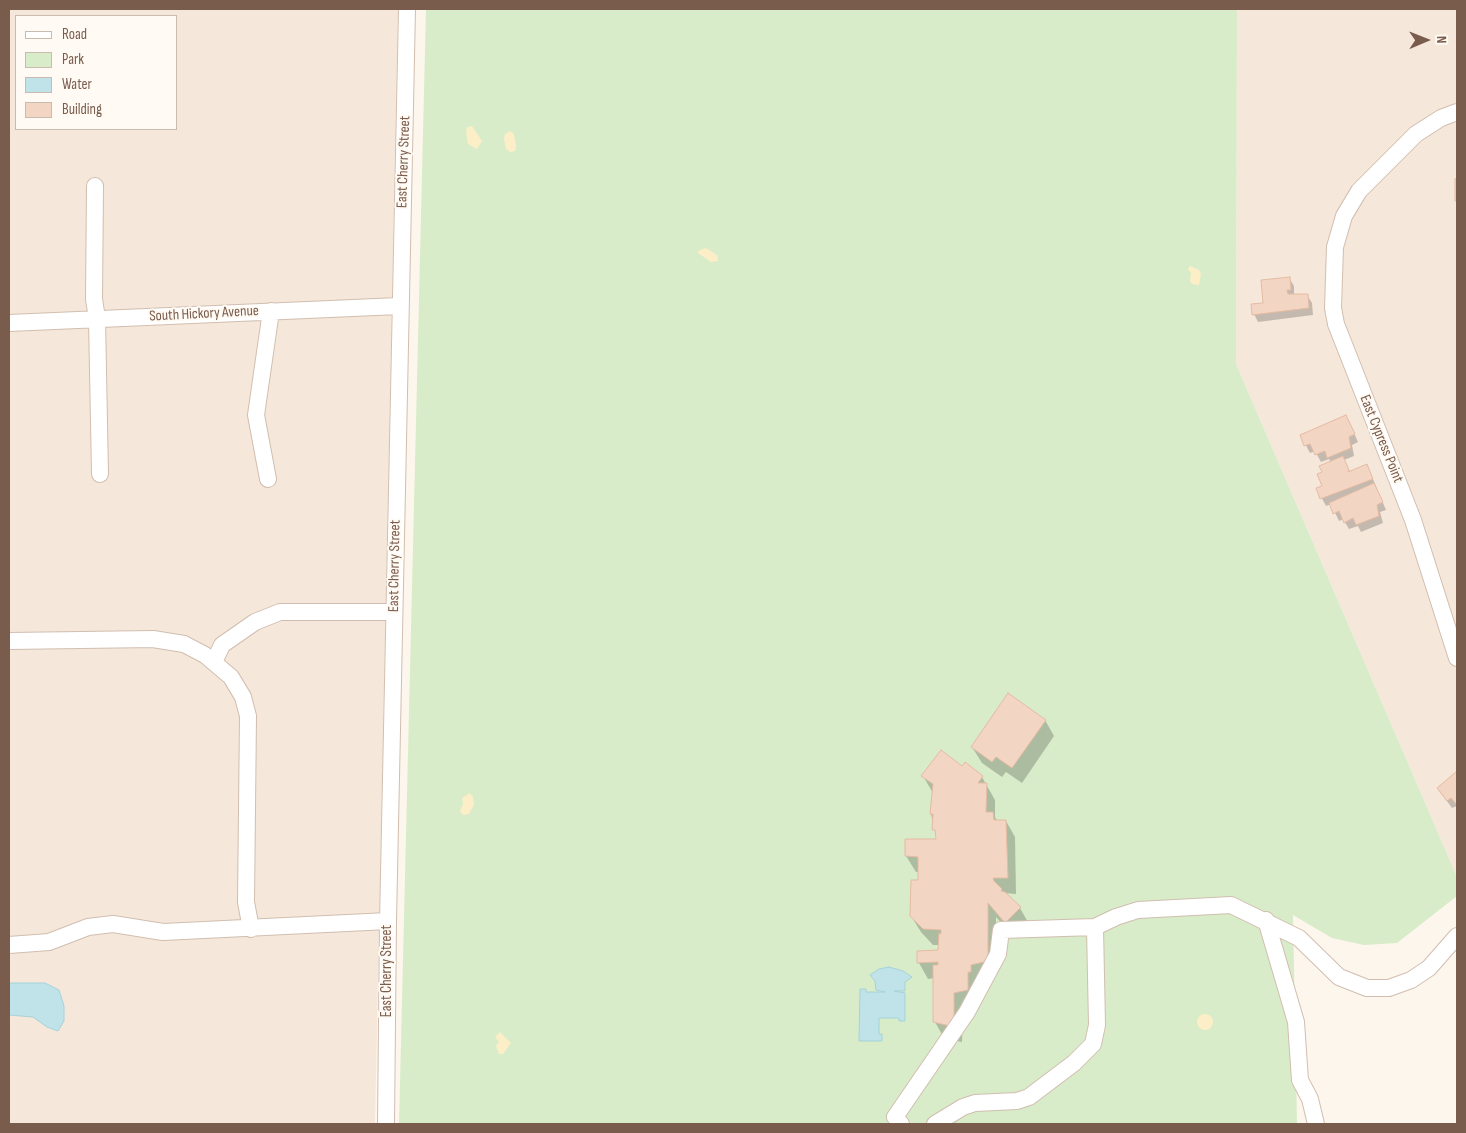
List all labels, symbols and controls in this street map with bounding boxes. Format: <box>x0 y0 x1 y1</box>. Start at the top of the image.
legend <box>15 15 178 130</box>
north arrow <box>1401 15 1451 65</box>
text: Road <box>62 25 87 44</box>
text: N <box>1433 36 1450 44</box>
text: Park <box>62 50 84 69</box>
text: Water <box>62 75 92 94</box>
text: Building <box>62 100 102 119</box>
street label: East Cherry Street <box>393 116 415 208</box>
street label: South Hickory Avenue <box>149 302 259 326</box>
street label: East Cypress Point <box>1355 393 1407 485</box>
street label: East Cherry Street <box>385 520 405 612</box>
street label: East Cherry Street <box>378 925 396 1017</box>

